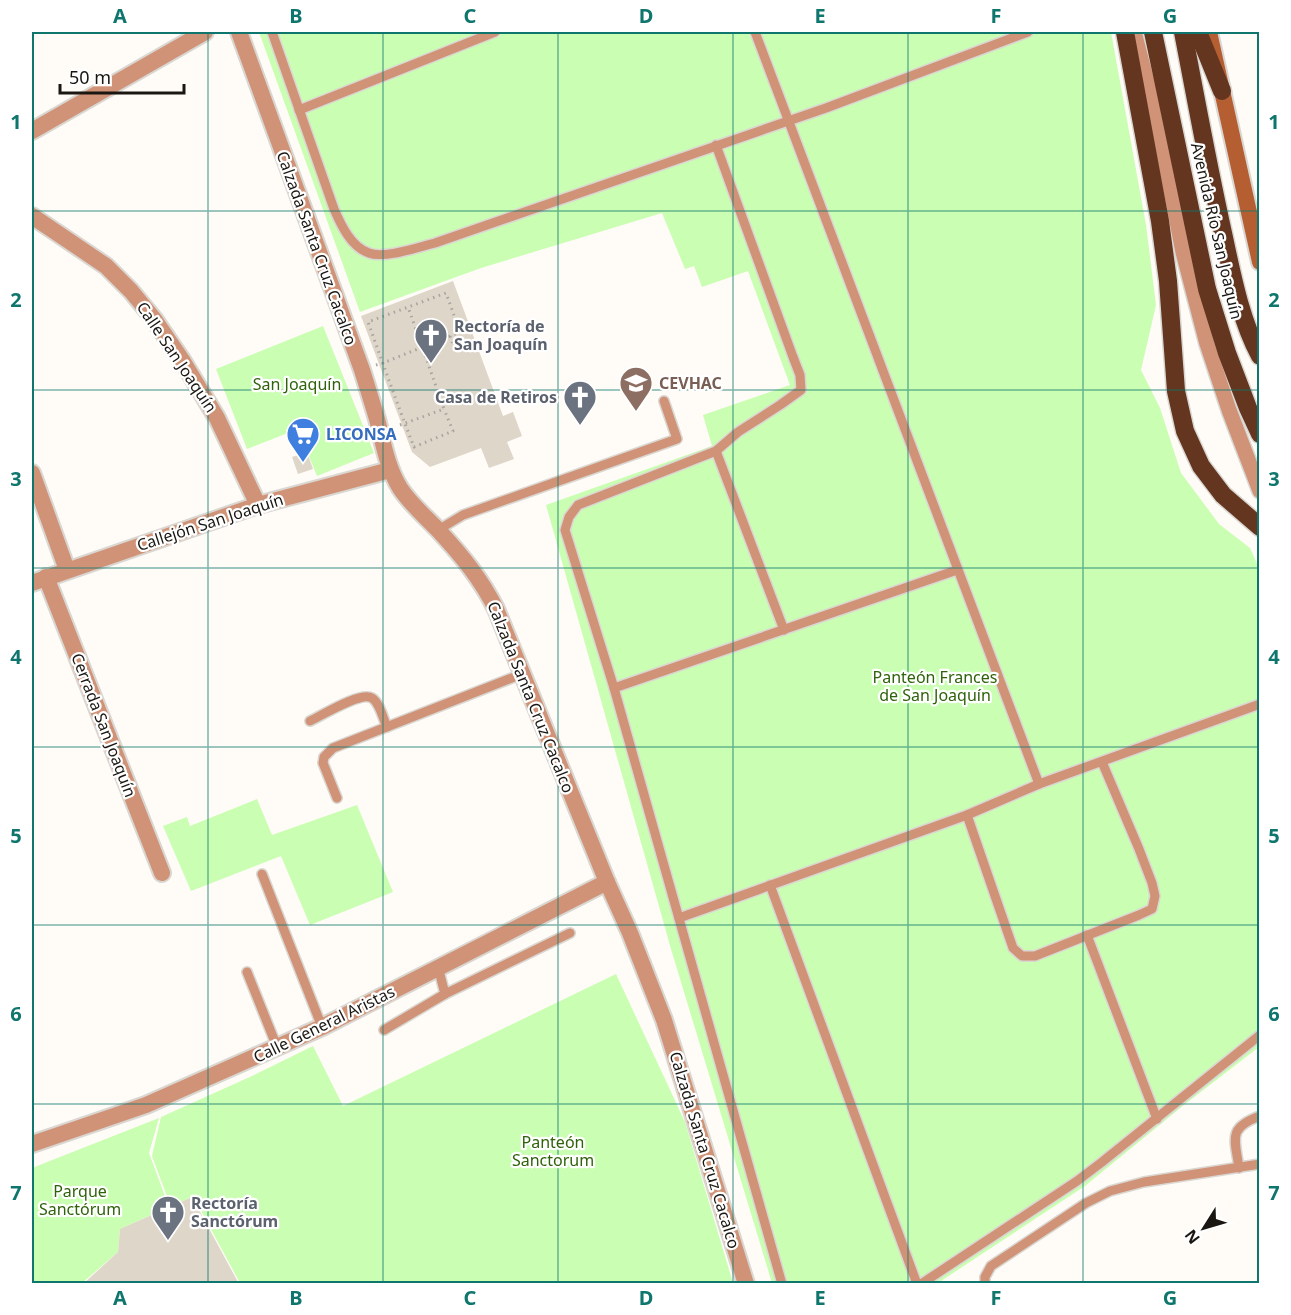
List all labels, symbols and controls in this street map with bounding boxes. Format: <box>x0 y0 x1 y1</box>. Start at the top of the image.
text: A <box>113 2 127 29</box>
text: B <box>289 2 303 29</box>
text: C <box>464 2 477 29</box>
text: D <box>639 2 653 29</box>
text: E <box>814 2 826 29</box>
text: F <box>991 2 1001 29</box>
text: G <box>1163 2 1177 29</box>
scale bar <box>60 57 184 95</box>
text: 50 m <box>69 65 111 89</box>
text: 1 <box>10 108 22 135</box>
text: 1 <box>1268 108 1280 135</box>
street label: Avenida Río San Joaquín <box>1186 140 1248 322</box>
street label: Calzada Santa Cruz Cacalco <box>272 148 362 348</box>
text: 2 <box>10 286 22 313</box>
text: 2 <box>1268 286 1280 313</box>
street label: Calle San Joaquín <box>132 297 222 417</box>
place label: Rectoría de San Joaquín <box>454 315 548 355</box>
church icon: Rectoría de San Joaquín <box>413 317 449 364</box>
school or university icon: CEVHAC <box>618 365 654 412</box>
place label: CEVHAC <box>659 372 722 394</box>
park label: San Joaquín <box>253 373 341 395</box>
church icon: Casa de Retiros <box>562 379 598 426</box>
place label: Casa de Retiros <box>435 386 557 408</box>
supermarket icon: LICONSA <box>285 416 321 463</box>
place label: LICONSA <box>326 423 398 445</box>
text: 3 <box>10 465 22 492</box>
text: 3 <box>1268 465 1280 492</box>
street label: Callejón San Joaquín <box>134 488 286 556</box>
street label: Calzada Santa Cruz Cacalco <box>482 598 580 796</box>
text: 4 <box>10 643 22 670</box>
text: 4 <box>1268 643 1280 670</box>
street label: Cerrada San Joaquín <box>66 650 142 800</box>
park label: Panteón Frances de San Joaquín <box>873 666 997 706</box>
text: 5 <box>10 822 22 849</box>
text: 5 <box>1268 822 1280 849</box>
street label: Calle General Aristas <box>250 980 398 1068</box>
text: 6 <box>10 1000 22 1027</box>
text: 6 <box>1268 1000 1280 1027</box>
street label: Calzada Santa Cruz Cacalco <box>665 1049 745 1251</box>
park label: Panteón Sanctorum <box>512 1131 594 1171</box>
text: 7 <box>10 1179 22 1206</box>
text: 7 <box>1268 1179 1280 1206</box>
park label: Parque Sanctórum <box>39 1180 121 1220</box>
place label: Rectoría Sanctórum <box>191 1192 278 1232</box>
church icon: Rectoría Sanctórum <box>150 1194 186 1241</box>
north arrow <box>1174 1198 1234 1258</box>
text: N <box>1179 1225 1205 1249</box>
text: A <box>113 1284 127 1311</box>
text: B <box>289 1284 303 1311</box>
text: C <box>464 1284 477 1311</box>
text: D <box>639 1284 653 1311</box>
text: E <box>814 1284 826 1311</box>
text: F <box>991 1284 1001 1311</box>
text: G <box>1163 1284 1177 1311</box>

